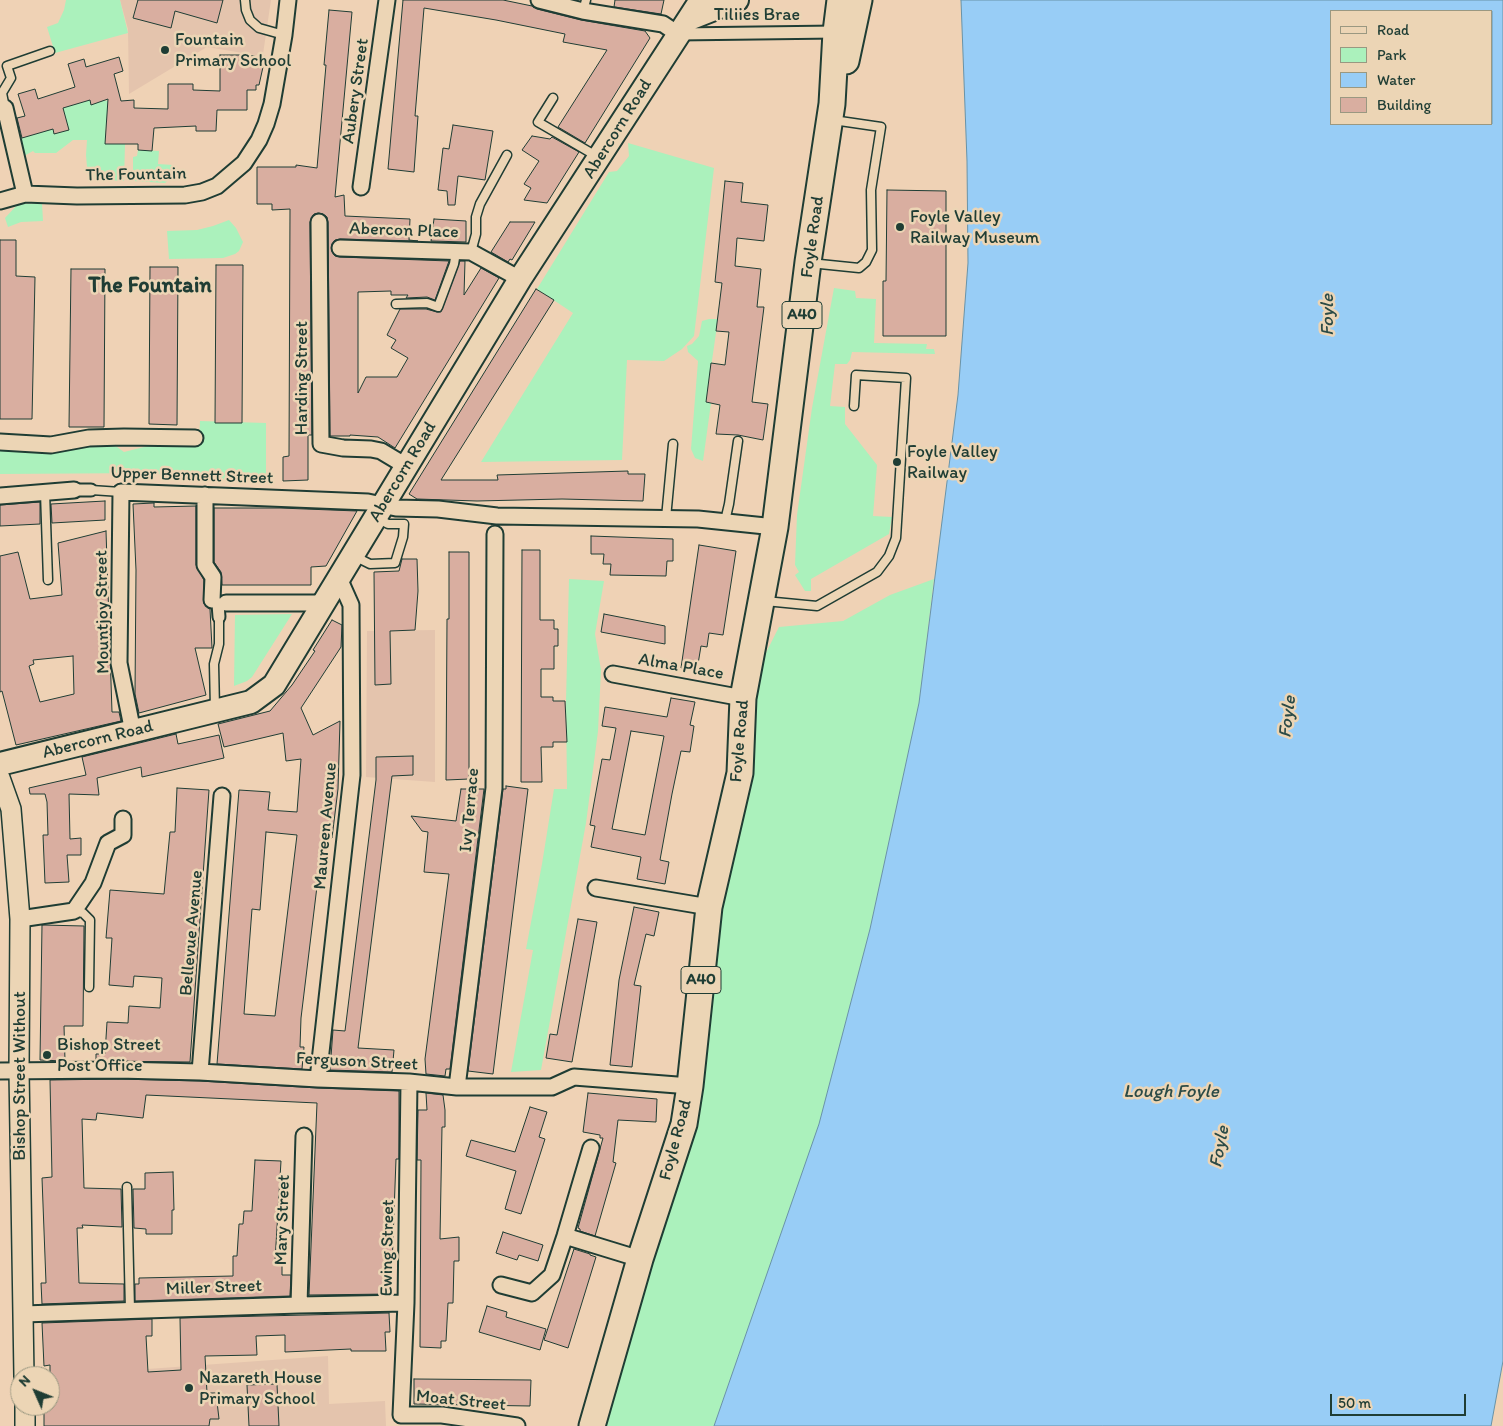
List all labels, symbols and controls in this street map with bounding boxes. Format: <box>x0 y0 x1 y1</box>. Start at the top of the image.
street label: Tiliies Brae <box>714 4 800 26</box>
legend <box>1330 10 1493 125</box>
text: Road <box>1377 21 1409 39</box>
place label: Fountain Primary School <box>175 29 291 72</box>
street label: Aubery Street <box>338 37 374 145</box>
marker: Fountain Primary School <box>159 44 171 56</box>
text: Park <box>1377 46 1407 64</box>
text: Water <box>1377 71 1415 89</box>
street label: Abercorn Road <box>579 75 657 183</box>
text: Building <box>1377 96 1431 114</box>
street label: The Fountain <box>85 163 187 187</box>
street label: Foyle Road <box>797 195 829 279</box>
place label: Foyle Valley Railway Museum <box>910 206 1039 248</box>
street label: Abercon Place <box>349 218 459 244</box>
marker: Foyle Valley Railway Museum <box>894 221 906 233</box>
district label: The Fountain <box>88 273 212 299</box>
water label: Foyle <box>1317 294 1339 336</box>
road number: A40 <box>782 302 822 328</box>
street label: Harding Street <box>291 321 313 435</box>
street label: Abercorn Road <box>365 418 441 526</box>
place label: Foyle Valley Railway <box>907 441 998 484</box>
marker: Foyle Valley Railway <box>891 456 903 468</box>
street label: Upper Bennett Street <box>110 462 274 490</box>
street label: Mountjoy Street <box>91 550 115 674</box>
street label: Alma Place <box>637 649 725 685</box>
water label: Foyle <box>1274 695 1302 739</box>
street label: Foyle Road <box>726 699 754 783</box>
street label: Abercorn Road <box>40 716 156 764</box>
street label: Maureen Avenue <box>310 761 342 891</box>
street label: Ivy Terrace <box>456 767 484 853</box>
street label: Bellevue Avenue <box>176 869 208 997</box>
road number: A40 <box>681 966 721 994</box>
street label: Bishop Street Without <box>9 991 31 1161</box>
place label: Bishop Street Post Office <box>57 1034 161 1076</box>
street label: Ferguson Street <box>295 1048 419 1076</box>
marker: Bishop Street Post Office <box>41 1049 53 1061</box>
water label: Lough Foyle <box>1123 1081 1219 1103</box>
street label: Foyle Road <box>655 1097 697 1183</box>
water label: Foyle <box>1205 1124 1235 1170</box>
street label: Mary Street <box>271 1174 295 1266</box>
street label: Ewing Street <box>376 1199 400 1297</box>
street label: Miller Street <box>166 1276 262 1300</box>
north arrow <box>10 1366 60 1416</box>
place label: Nazareth House Primary School <box>199 1367 322 1410</box>
text: N <box>15 1372 34 1390</box>
marker: Nazareth House Primary School <box>183 1382 195 1394</box>
scale bar <box>1333 1384 1469 1416</box>
street label: Moat Street <box>415 1386 507 1416</box>
text: 50 m <box>1338 1394 1371 1412</box>

